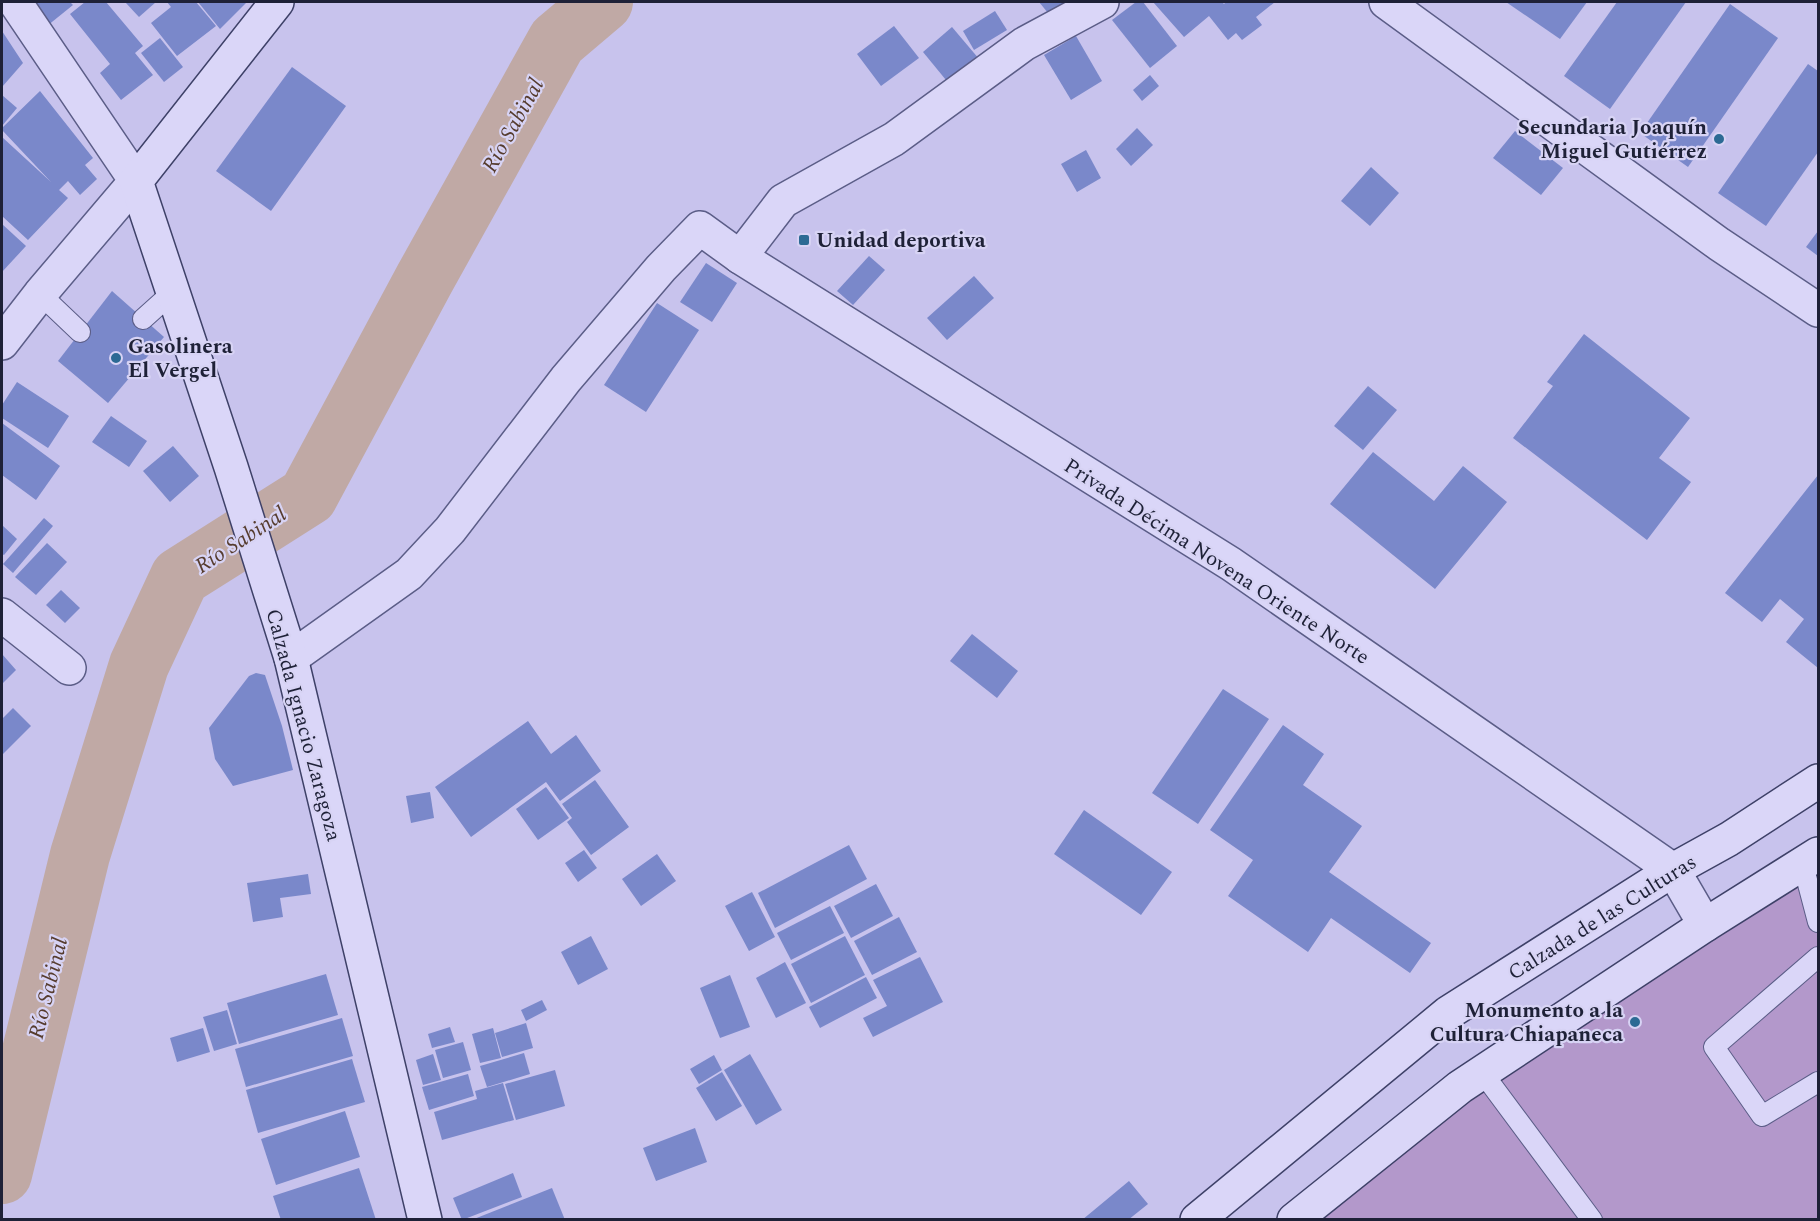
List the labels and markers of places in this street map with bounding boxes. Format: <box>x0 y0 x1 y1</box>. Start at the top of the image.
place label: Secundaria Joaquín Miguel Gutiérrez <box>1518 112 1707 168</box>
marker: Secundaria Joaquín Miguel Gutiérrez <box>1712 132 1726 146</box>
place label: Unidad deportiva <box>816 225 986 257</box>
marker: Unidad deportiva <box>797 233 811 247</box>
place label: Gasolinera El Vergel <box>128 331 233 387</box>
marker: Gasolinera El Vergel <box>109 351 123 365</box>
place label: Monumento a la Cultura Chiapaneca <box>1430 995 1623 1051</box>
marker: Monumento a la Cultura Chiapaneca <box>1628 1015 1642 1029</box>

